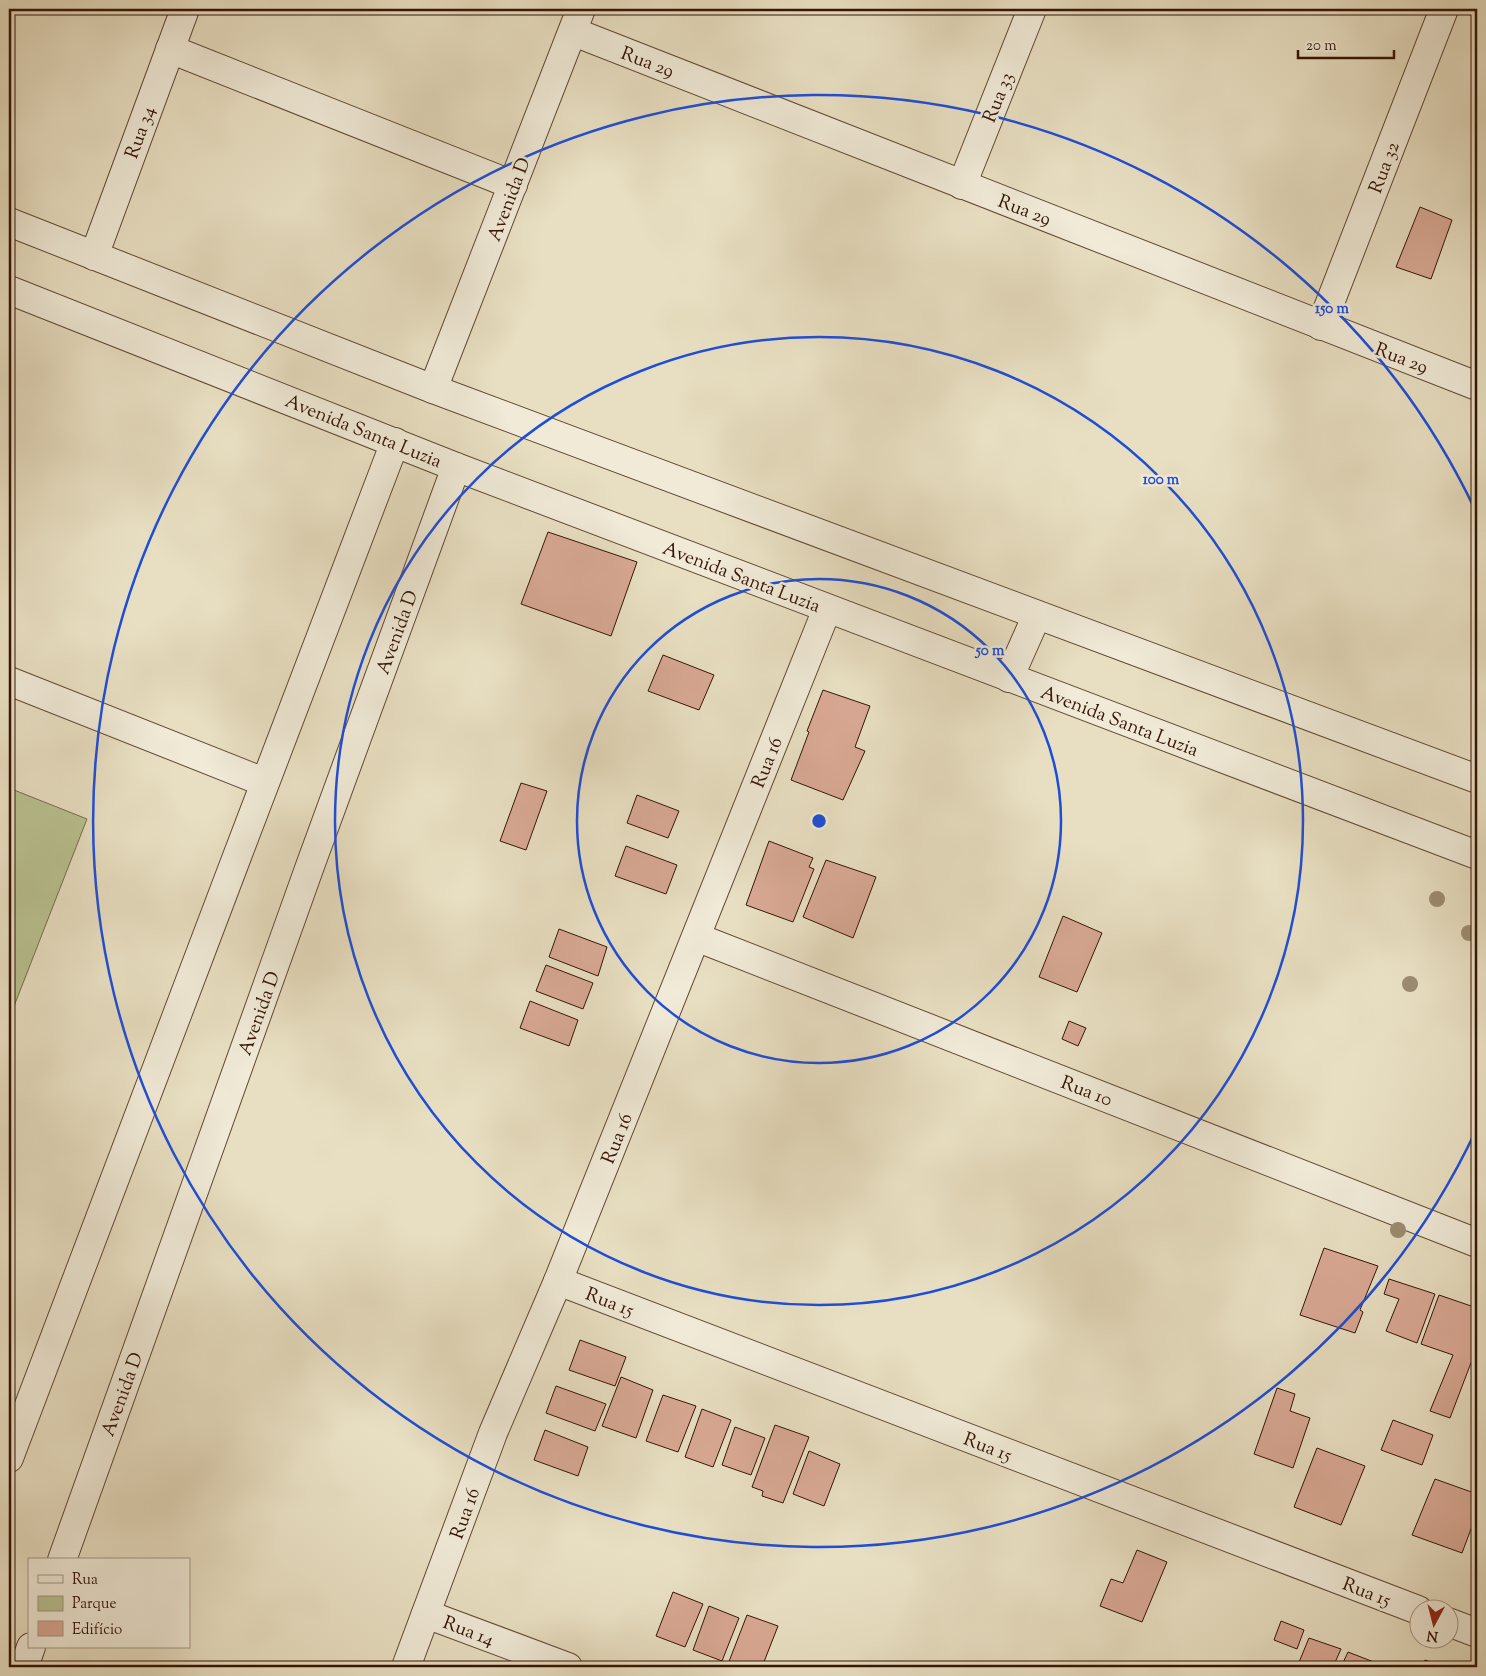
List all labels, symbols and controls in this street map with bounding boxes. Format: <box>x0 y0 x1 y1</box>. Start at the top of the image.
scale bar <box>1298 28 1395 60</box>
text: 20 m <box>1306 36 1337 57</box>
street label: Rua 29 <box>617 41 678 86</box>
street label: Rua 33 <box>977 69 1022 127</box>
street label: Rua 34 <box>119 102 163 163</box>
street label: Rua 32 <box>1363 138 1408 198</box>
street label: Avenida D <box>482 154 539 246</box>
street label: Rua 29 <box>994 189 1055 234</box>
text: 150 m <box>1315 299 1349 320</box>
street label: Rua 29 <box>1371 337 1432 382</box>
street label: Avenida Santa Luzia <box>281 389 446 476</box>
text: 100 m <box>1143 470 1180 491</box>
street label: Avenida Santa Luzia <box>658 536 824 621</box>
street label: Avenida D <box>371 587 426 679</box>
text: 50 m <box>975 641 1005 662</box>
street label: Avenida Santa Luzia <box>1036 680 1202 765</box>
street label: Rua 16 <box>746 733 791 792</box>
centre of rings <box>810 812 828 830</box>
street label: Avenida D <box>233 968 288 1060</box>
street label: Rua 10 <box>1056 1070 1116 1114</box>
street label: Rua 16 <box>596 1109 641 1168</box>
street label: Rua 15 <box>581 1282 638 1325</box>
street label: Avenida D <box>96 1349 151 1441</box>
street label: Rua 15 <box>959 1427 1016 1470</box>
street label: Rua 16 <box>445 1484 488 1543</box>
legend <box>28 1558 190 1648</box>
text: Rua <box>72 1570 98 1591</box>
street label: Rua 15 <box>1338 1572 1395 1615</box>
text: Parque <box>72 1594 116 1615</box>
north arrow <box>1408 1598 1458 1648</box>
street label: Rua 14 <box>439 1610 498 1655</box>
text: Edifício <box>72 1620 122 1641</box>
text: N <box>1426 1624 1439 1646</box>

